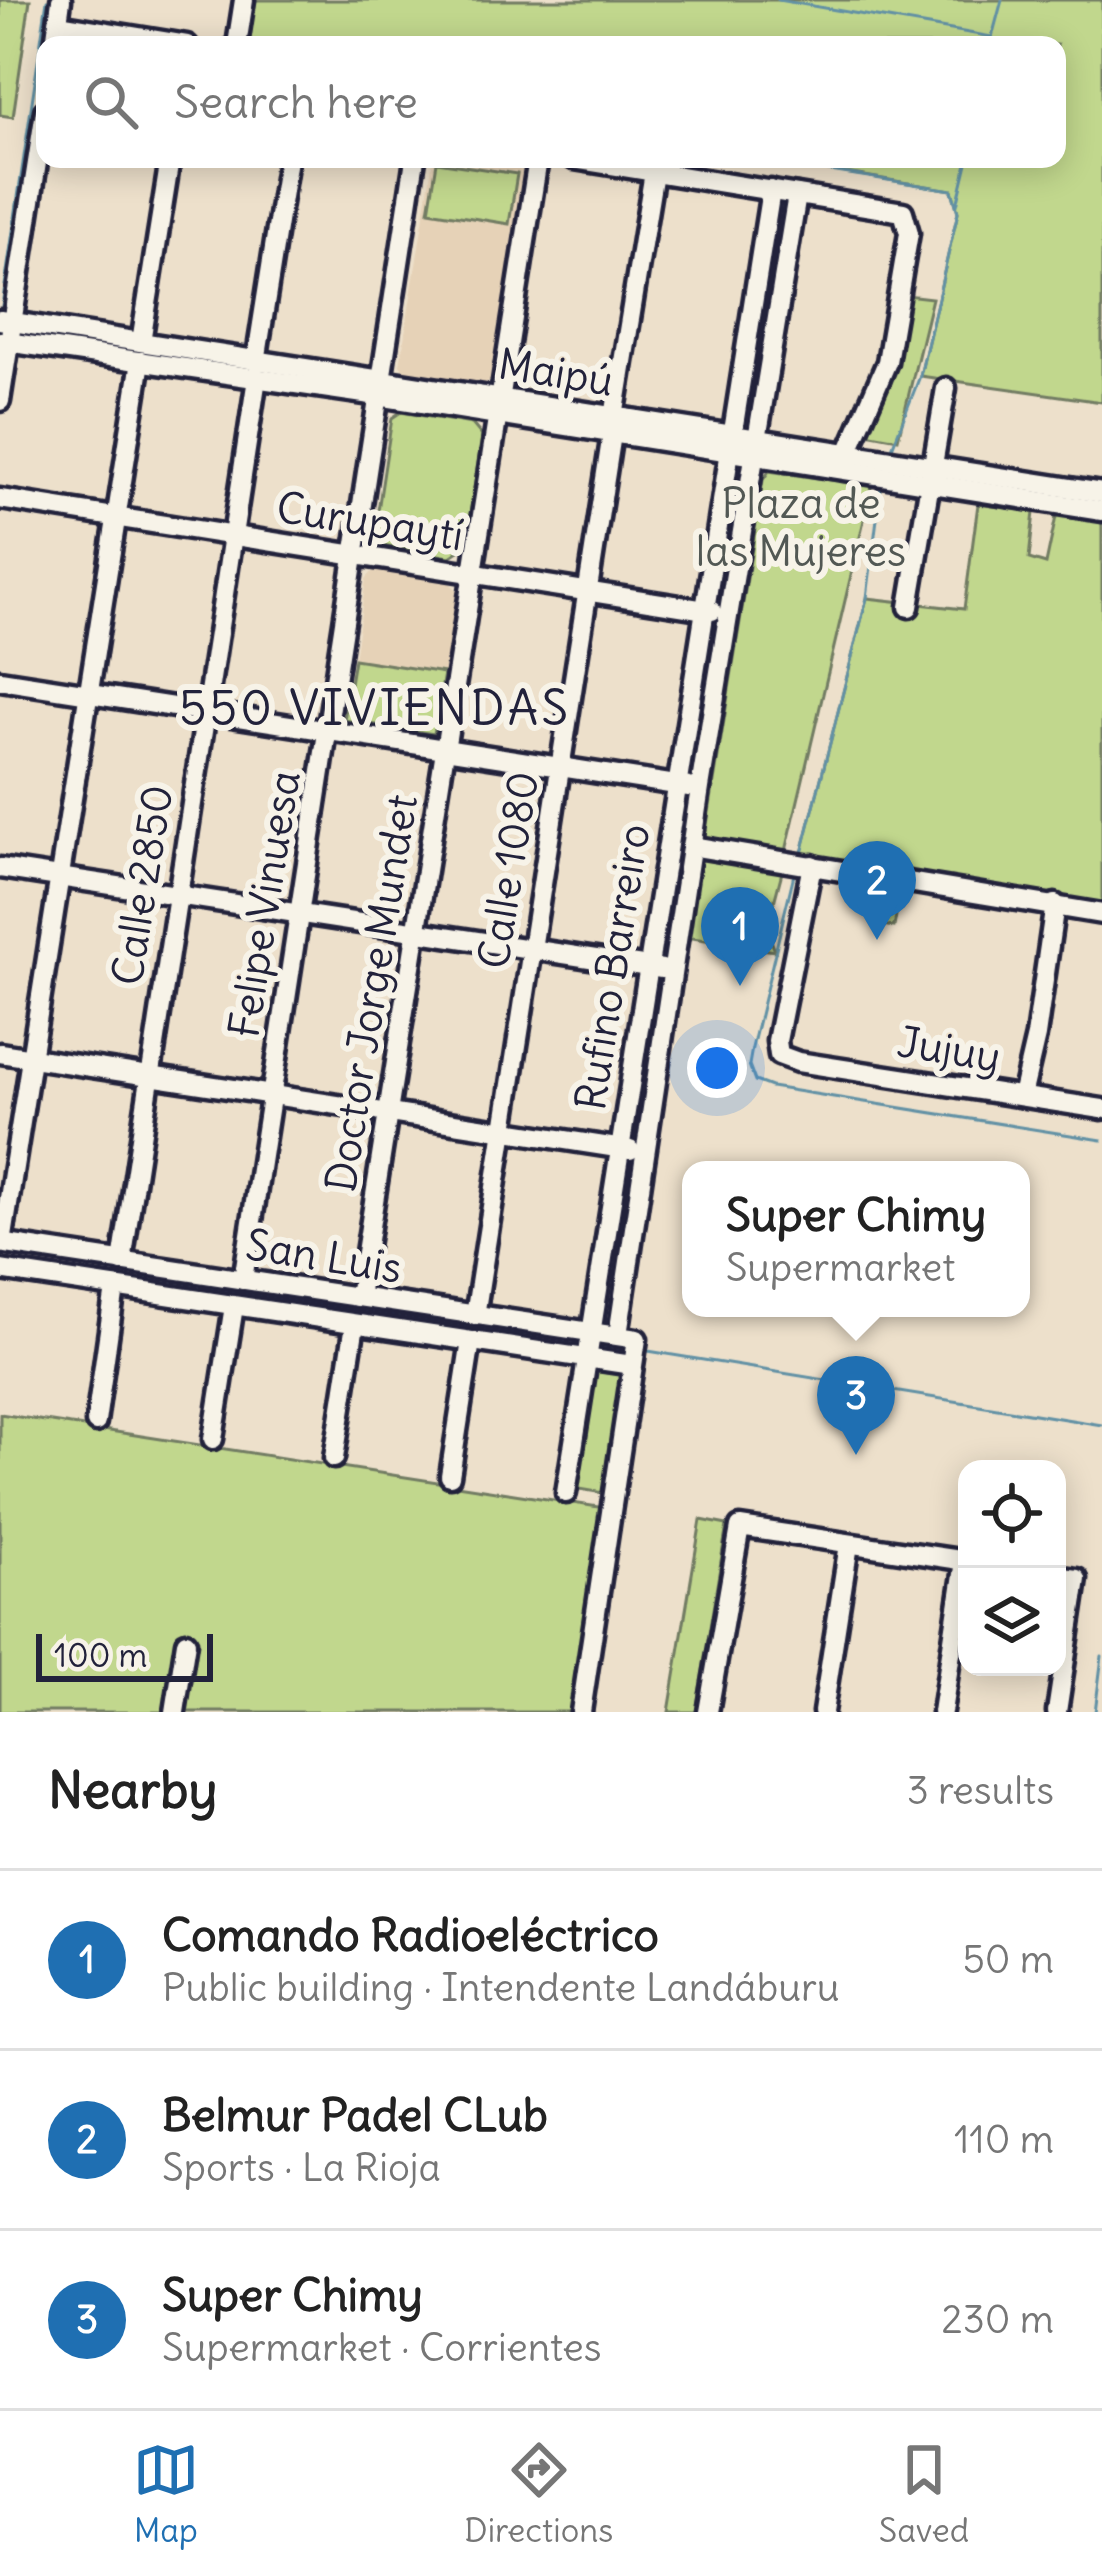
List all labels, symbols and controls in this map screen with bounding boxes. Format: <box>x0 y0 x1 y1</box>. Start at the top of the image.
search box <box>36 36 1066 168</box>
icon: search <box>78 69 144 135</box>
text: Search here <box>174 74 418 130</box>
street label: Maipú <box>495 337 617 407</box>
park label: Plaza de las Mujeres <box>696 477 906 577</box>
street label: Curupaytí <box>273 481 467 561</box>
district label: 550 VIVIENDAS <box>179 678 571 738</box>
street label: Felipe Vinuesa <box>217 767 311 1041</box>
street label: Calle 1080 <box>467 768 549 972</box>
street label: Calle 2850 <box>101 781 183 989</box>
street label: Doctor Jorge Mundet <box>314 791 428 1195</box>
street label: Rufino Barreiro <box>564 820 660 1114</box>
pin: 2 <box>838 841 916 940</box>
pin: 1 <box>701 887 779 986</box>
street label: Jujuy <box>894 1015 1004 1083</box>
your location <box>687 1038 747 1098</box>
popup <box>682 1161 1030 1317</box>
text: Super Chimy <box>726 1187 986 1243</box>
street label: San Luis <box>242 1218 406 1294</box>
text: Supermarket <box>726 1243 955 1292</box>
pin: 3 <box>817 1356 895 1455</box>
map controls <box>958 1460 1066 1676</box>
button: locate <box>958 1460 1066 1568</box>
button: layers <box>958 1568 1066 1676</box>
scale bar <box>36 1628 213 1681</box>
text: 100 m <box>54 1634 147 1676</box>
text: Nearby <box>48 1758 217 1822</box>
text: 3 results <box>907 1766 1054 1815</box>
text: Comando Radioeléctrico <box>162 1907 659 1963</box>
text: 1 <box>79 1935 95 1984</box>
text: 50 m <box>962 1935 1054 1984</box>
text: Public building · Intendente Landáburu <box>162 1963 840 2012</box>
text: Belmur Padel CLub <box>162 2087 548 2143</box>
text: 2 <box>76 2115 98 2164</box>
text: 110 m <box>954 2115 1054 2164</box>
text: Sports · La Rioja <box>162 2143 441 2192</box>
text: Super Chimy <box>162 2267 423 2323</box>
text: 3 <box>76 2295 98 2344</box>
text: 230 m <box>941 2295 1054 2344</box>
text: Supermarket · Corrientes <box>162 2323 601 2372</box>
tab: Map <box>133 2437 199 2551</box>
tab: Directions <box>464 2437 613 2551</box>
tab: Saved <box>879 2437 969 2551</box>

